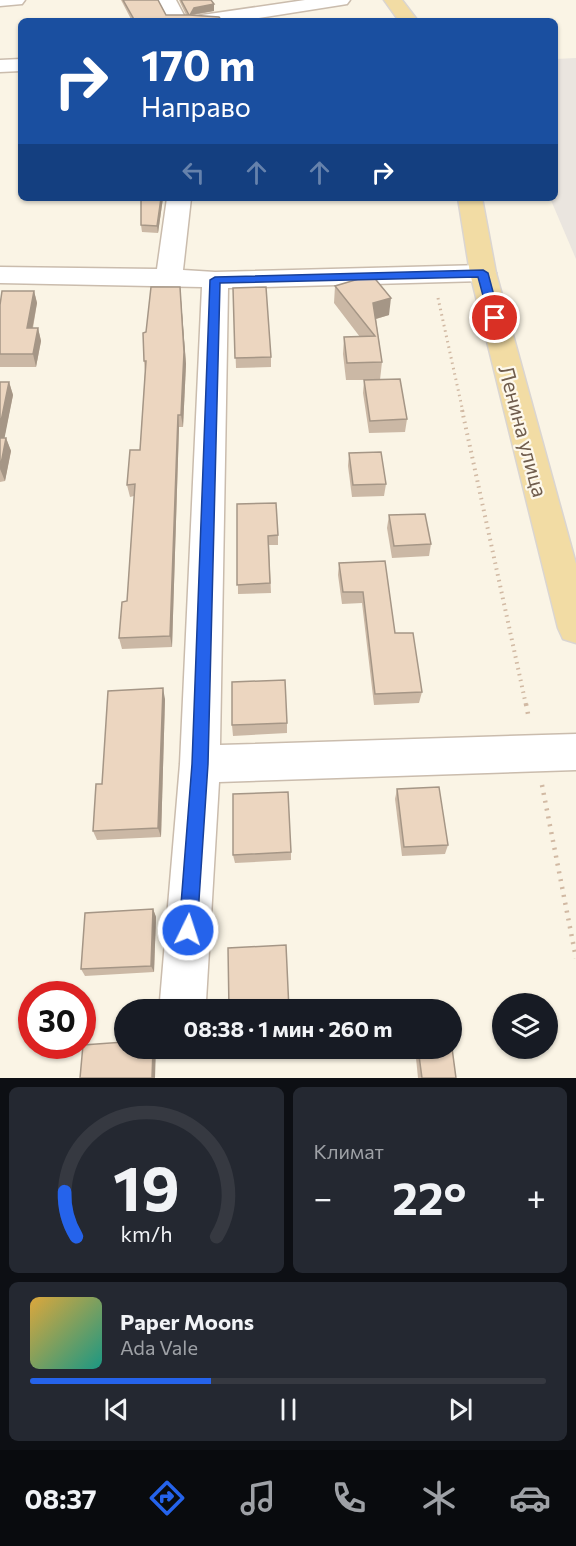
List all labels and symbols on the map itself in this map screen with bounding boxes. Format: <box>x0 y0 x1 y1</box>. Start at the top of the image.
pin <box>469 292 520 343</box>
street label: Ленина улица <box>494 362 554 500</box>
position arrow <box>156 898 220 962</box>
speed limit sign: 30 <box>18 981 96 1059</box>

